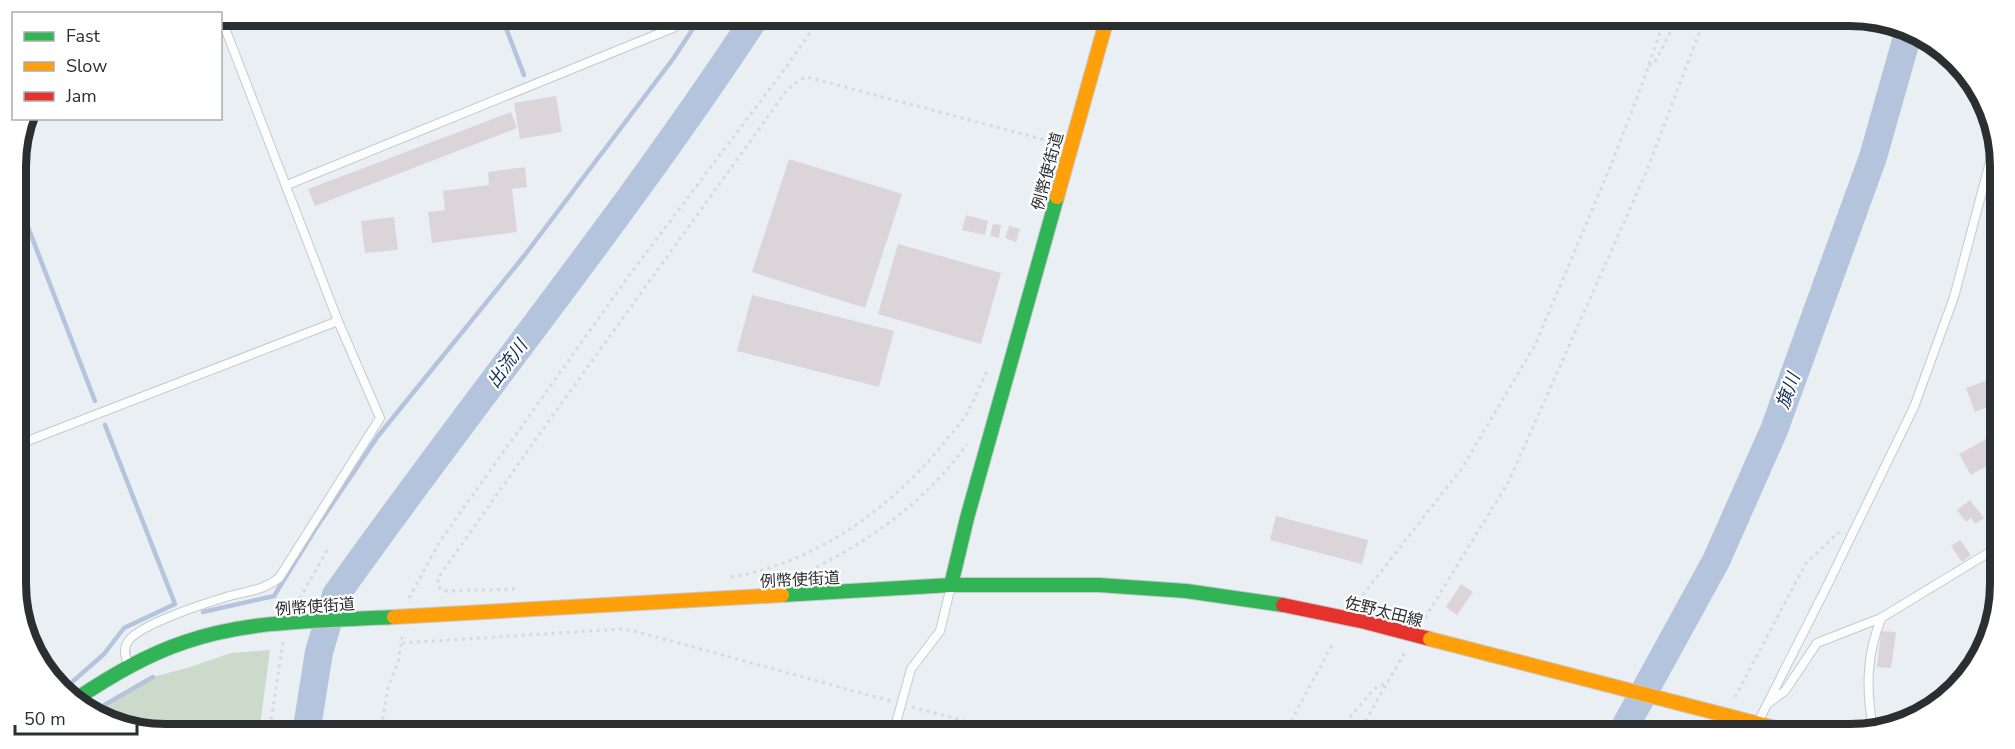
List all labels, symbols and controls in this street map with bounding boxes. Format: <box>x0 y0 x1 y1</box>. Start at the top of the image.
legend <box>12 12 222 120</box>
text: Fast <box>66 24 101 48</box>
text: Slow <box>66 54 107 78</box>
text: Jam <box>65 84 97 108</box>
street label: 例幣使街道 <box>1027 130 1069 213</box>
water label: 出流川 <box>481 333 534 393</box>
water label: 旗川 <box>1771 368 1806 412</box>
street label: 例幣使街道 <box>760 567 841 593</box>
street label: 佐野太田線 <box>1342 592 1425 632</box>
street label: 例幣使街道 <box>274 593 356 621</box>
scale bar <box>15 698 136 736</box>
text: 50 m <box>24 707 66 731</box>

